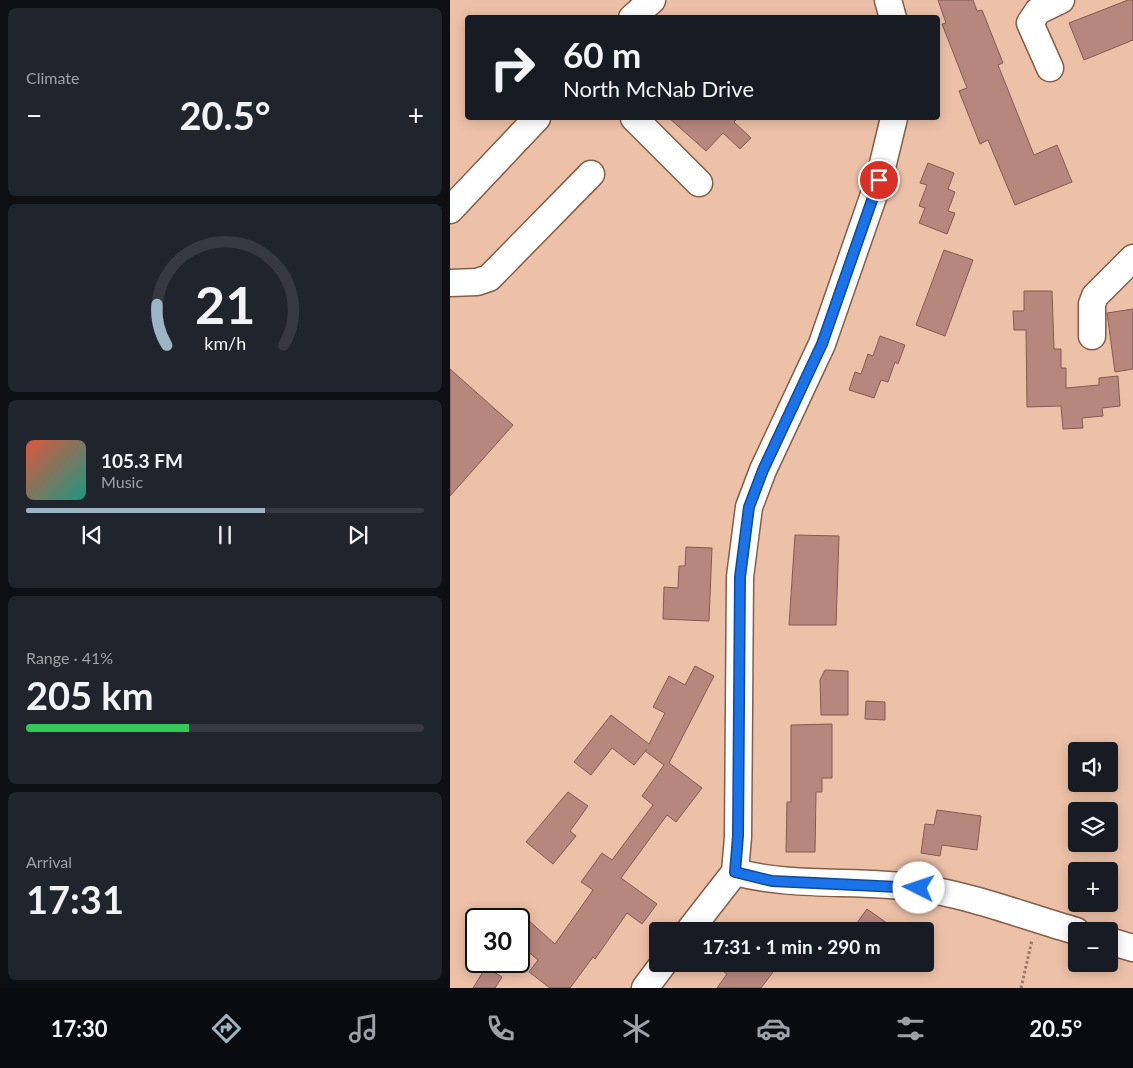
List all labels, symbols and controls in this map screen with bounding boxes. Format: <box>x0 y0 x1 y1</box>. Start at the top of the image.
text: 60 m <box>563 33 641 75</box>
icon: right <box>480 35 545 100</box>
text: Climate <box>26 68 79 87</box>
text: North McNab Drive <box>563 75 754 102</box>
text: 20.5° <box>180 92 270 138</box>
text: − <box>26 98 42 132</box>
text: + <box>408 98 424 132</box>
pin <box>858 159 900 201</box>
icon: arrive <box>865 166 893 194</box>
text: 21 <box>195 273 255 335</box>
text: km/h <box>204 332 246 354</box>
text: 105.3 FM <box>101 449 183 472</box>
text: Music <box>101 472 143 491</box>
icon: previous <box>78 521 106 549</box>
icon: pause <box>211 521 239 549</box>
icon: next <box>344 521 372 549</box>
text: Range · 41% <box>26 648 113 667</box>
text: 205 km <box>26 672 154 718</box>
map controls <box>1068 742 1118 972</box>
button: sound <box>1068 742 1118 792</box>
button: layers <box>1068 802 1118 852</box>
text: Arrival <box>26 852 72 871</box>
position arrow <box>892 861 944 913</box>
button: + <box>1068 862 1118 912</box>
text: 17:31 <box>26 876 124 922</box>
speed limit sign: 30 <box>465 908 530 973</box>
button: − <box>1068 922 1118 972</box>
text: 17:31 · 1 min · 290 m <box>702 935 881 958</box>
icon: directions <box>209 1011 244 1046</box>
icon: music <box>346 1011 381 1046</box>
icon: phone <box>483 1011 518 1046</box>
icon: climate <box>619 1011 654 1046</box>
icon: car <box>756 1011 791 1046</box>
icon: filters <box>893 1011 928 1046</box>
text: 17:30 <box>51 1015 108 1042</box>
text: 20.5° <box>1029 1015 1082 1042</box>

